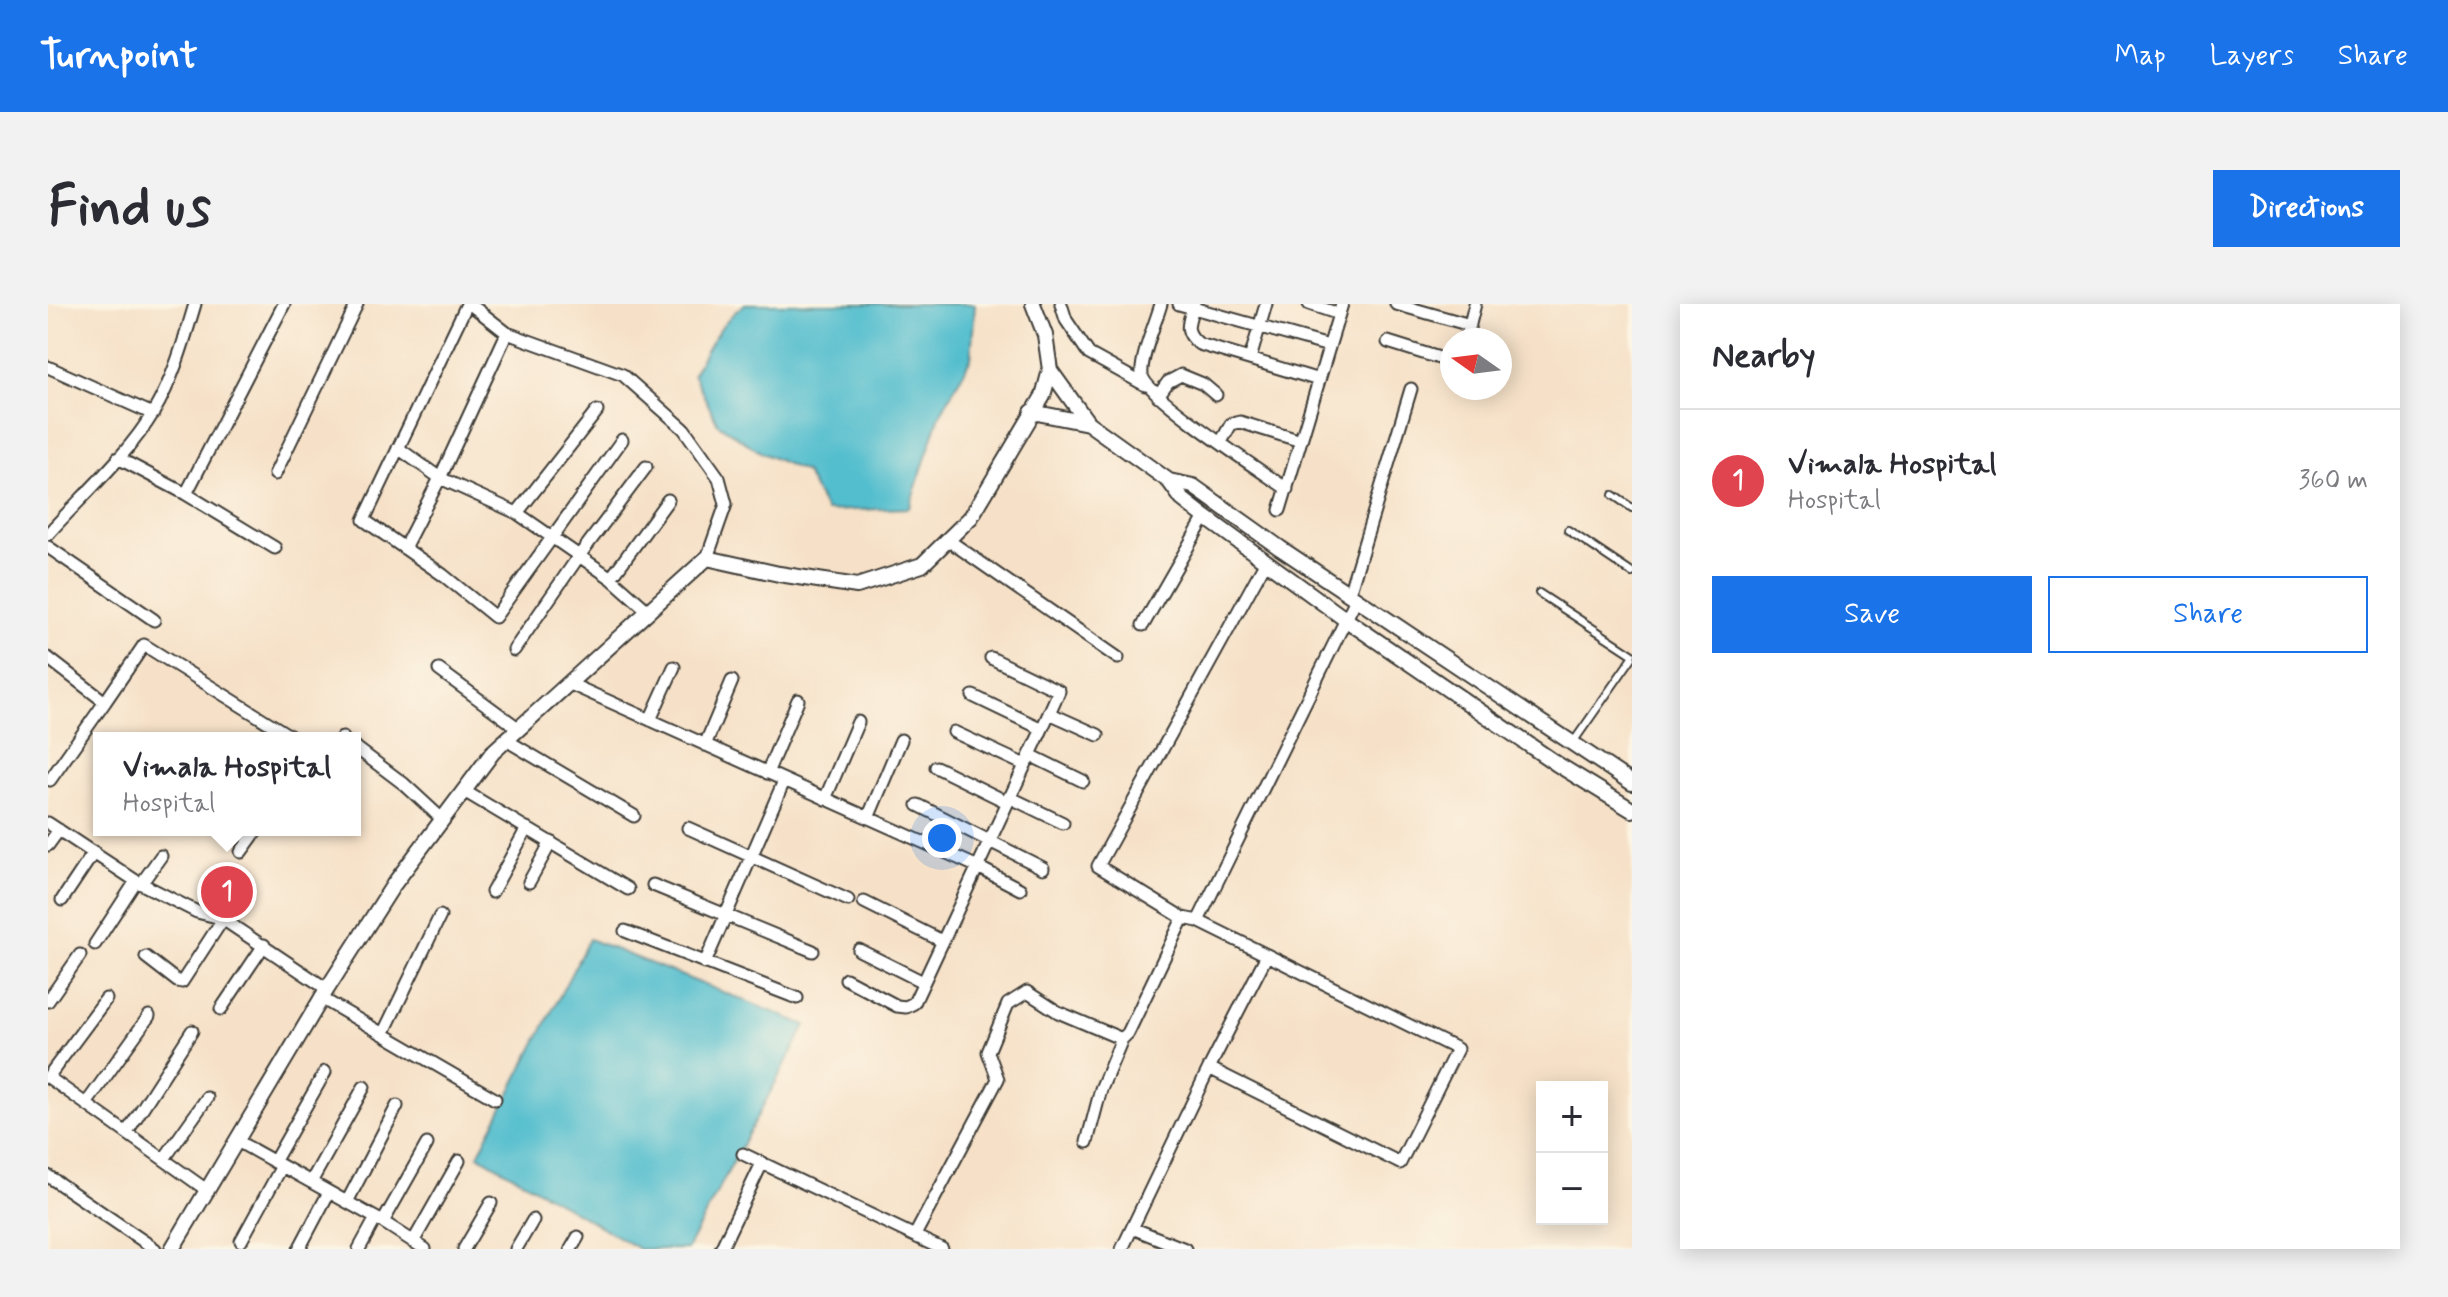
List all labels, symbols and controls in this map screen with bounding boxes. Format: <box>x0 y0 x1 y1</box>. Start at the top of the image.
text: Turnpoint <box>40 32 198 81</box>
text: Map <box>2115 38 2166 75</box>
text: Layers <box>2210 38 2294 75</box>
text: Share <box>2338 38 2408 75</box>
button: Directions <box>2213 170 2400 247</box>
text: Find us <box>48 172 211 245</box>
north arrow <box>1440 328 1512 400</box>
text: Nearby <box>1712 334 1816 379</box>
text: Vimala Hospital <box>1788 445 1997 484</box>
text: 1 <box>1732 464 1744 498</box>
text: 360 m <box>2299 464 2368 498</box>
text: Hospital <box>1788 484 1881 518</box>
button: Save <box>1712 576 2032 653</box>
button: Share <box>2048 576 2368 653</box>
popup <box>93 732 361 836</box>
text: Vimala Hospital <box>123 748 331 787</box>
text: Hospital <box>123 787 215 821</box>
your location <box>922 818 962 858</box>
pin: 1 <box>201 862 253 922</box>
map controls <box>1536 1081 1608 1225</box>
button: + <box>1536 1081 1608 1153</box>
button: − <box>1536 1153 1608 1225</box>

